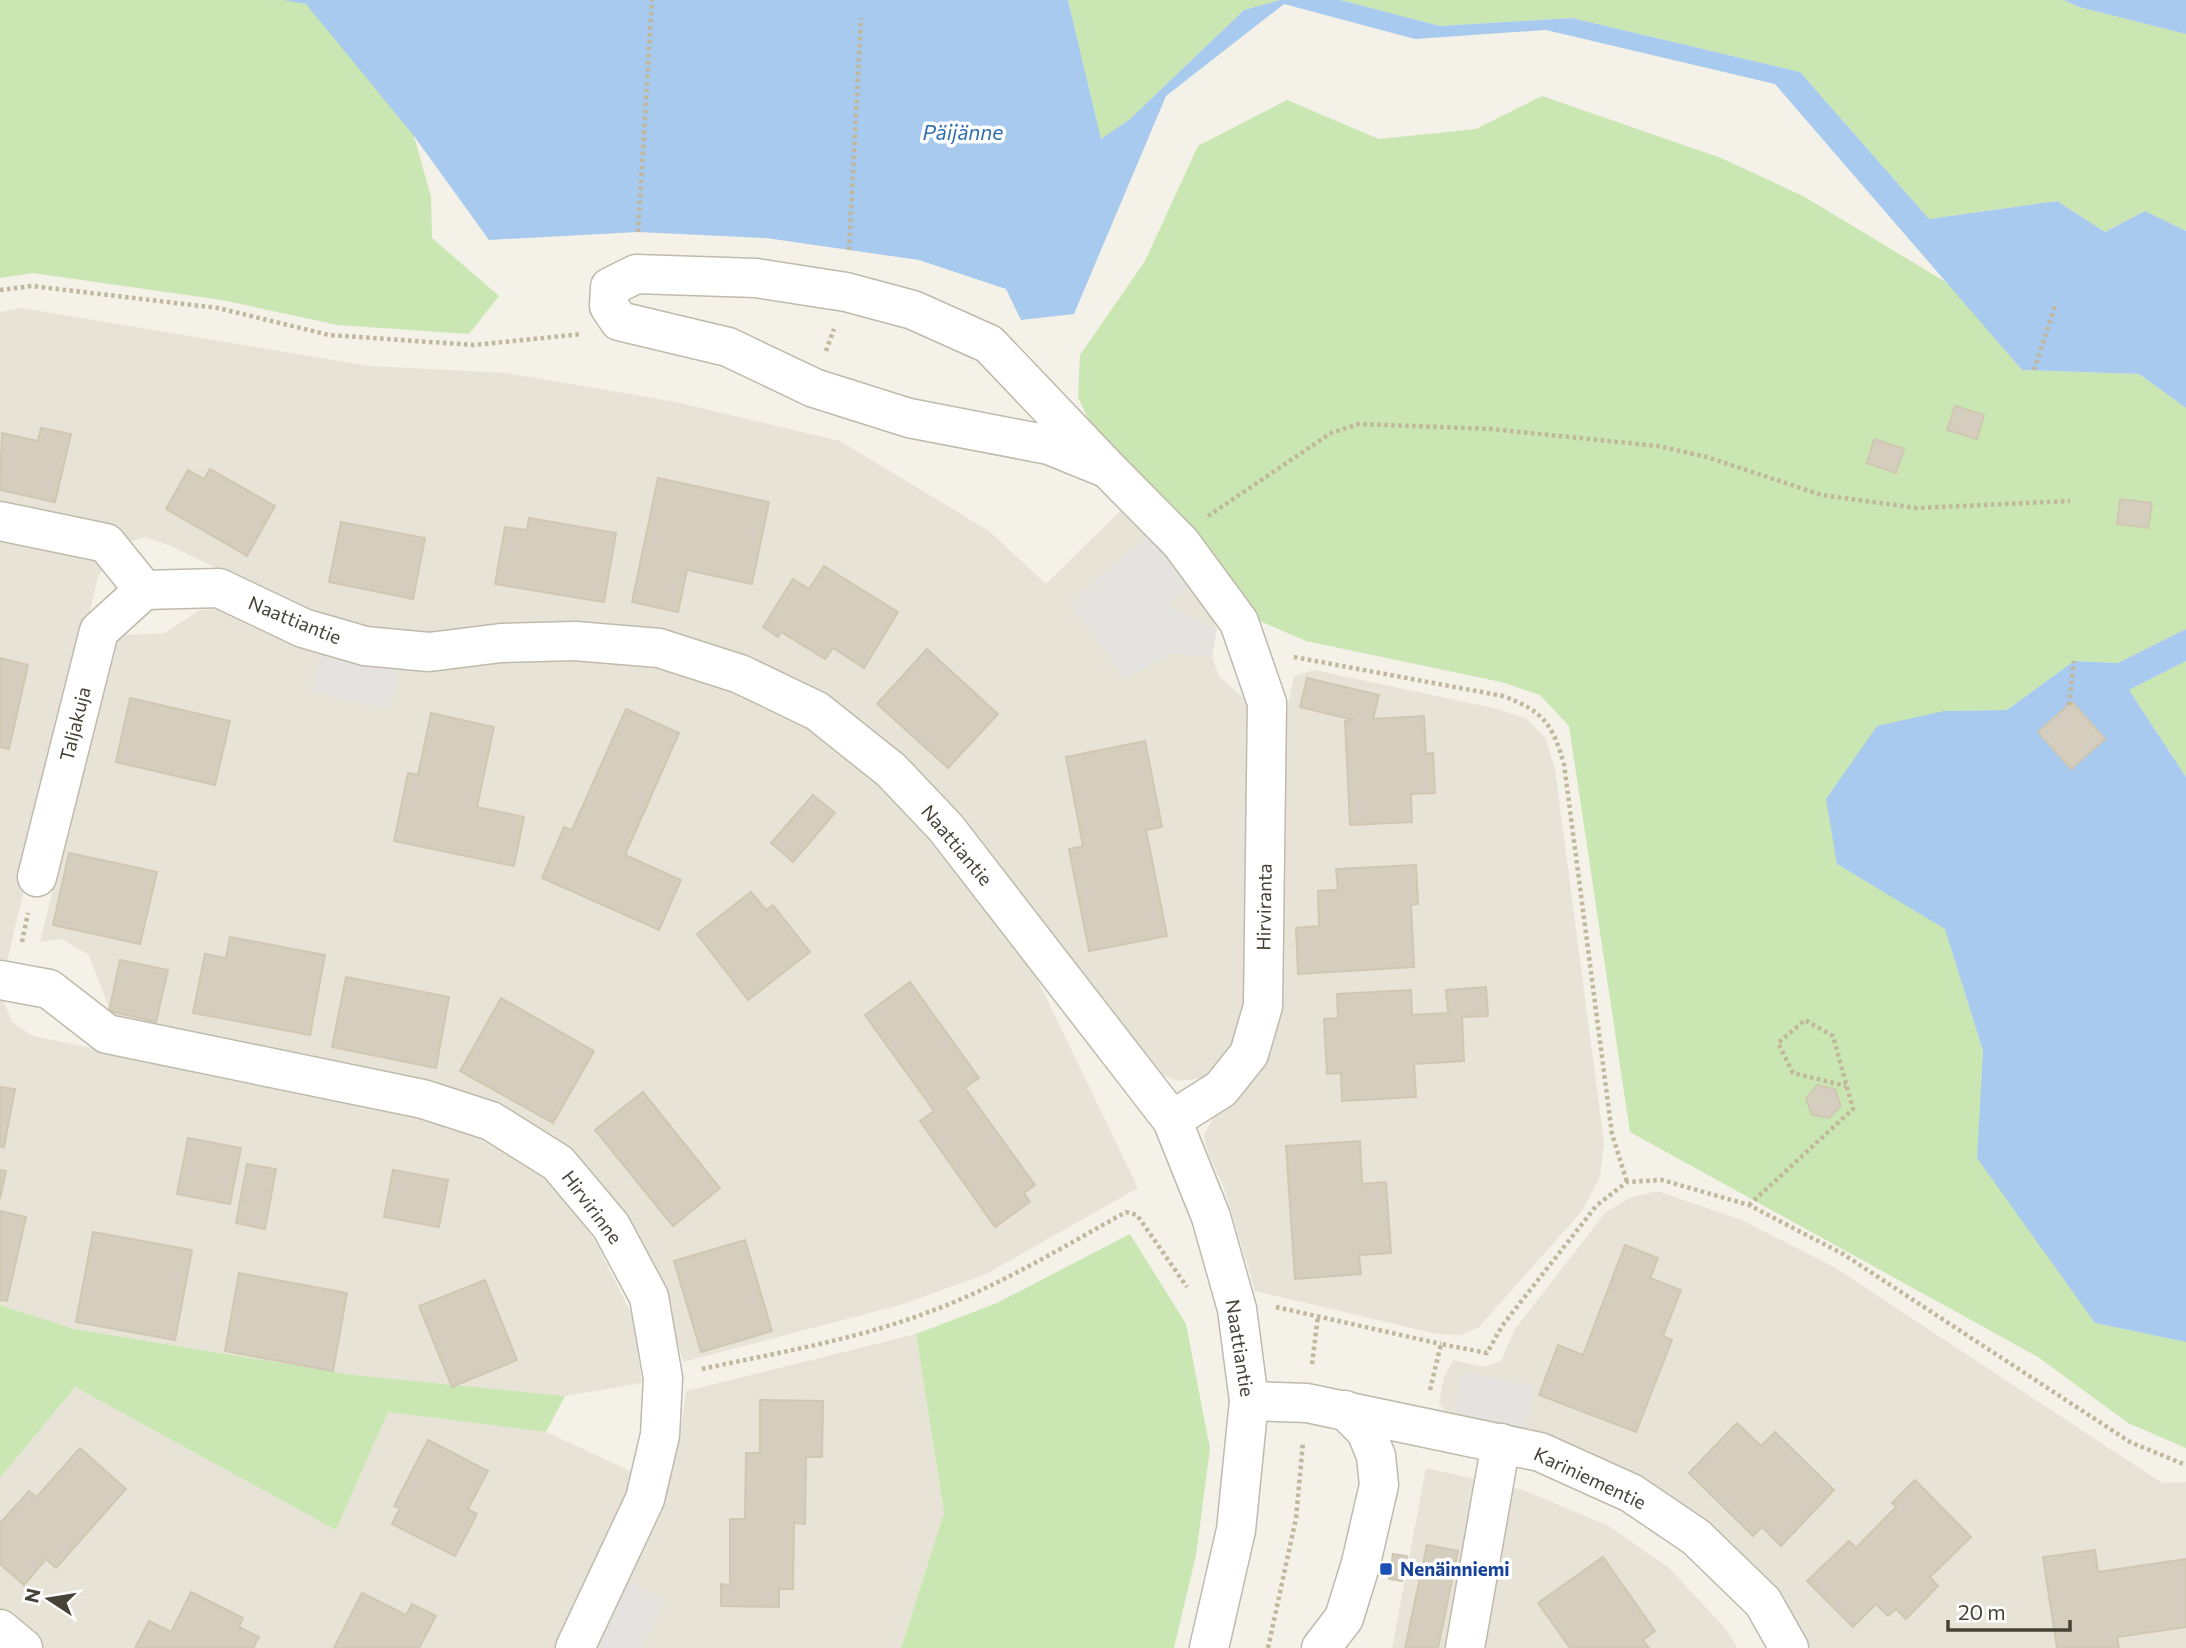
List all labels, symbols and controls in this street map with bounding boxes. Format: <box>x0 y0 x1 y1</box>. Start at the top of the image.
water label: Päijänne <box>923 119 1003 144</box>
street label: Naattiantie <box>245 590 345 649</box>
street label: Taljakuja <box>54 684 95 763</box>
street label: Naattiantie <box>917 800 998 890</box>
street label: Hirviranta <box>1251 863 1276 951</box>
street label: Hirvirinne <box>557 1166 627 1248</box>
street label: Naattiantie <box>1221 1298 1260 1398</box>
street label: Kariniementie <box>1530 1442 1650 1514</box>
place label: Nenäinniemi <box>1400 1557 1510 1580</box>
marker: Nenäinniemi <box>1378 1561 1394 1577</box>
north arrow <box>14 1564 84 1634</box>
text: N <box>19 1586 45 1605</box>
scale bar <box>1948 1588 2070 1632</box>
text: 20 m <box>1958 1599 2006 1624</box>

